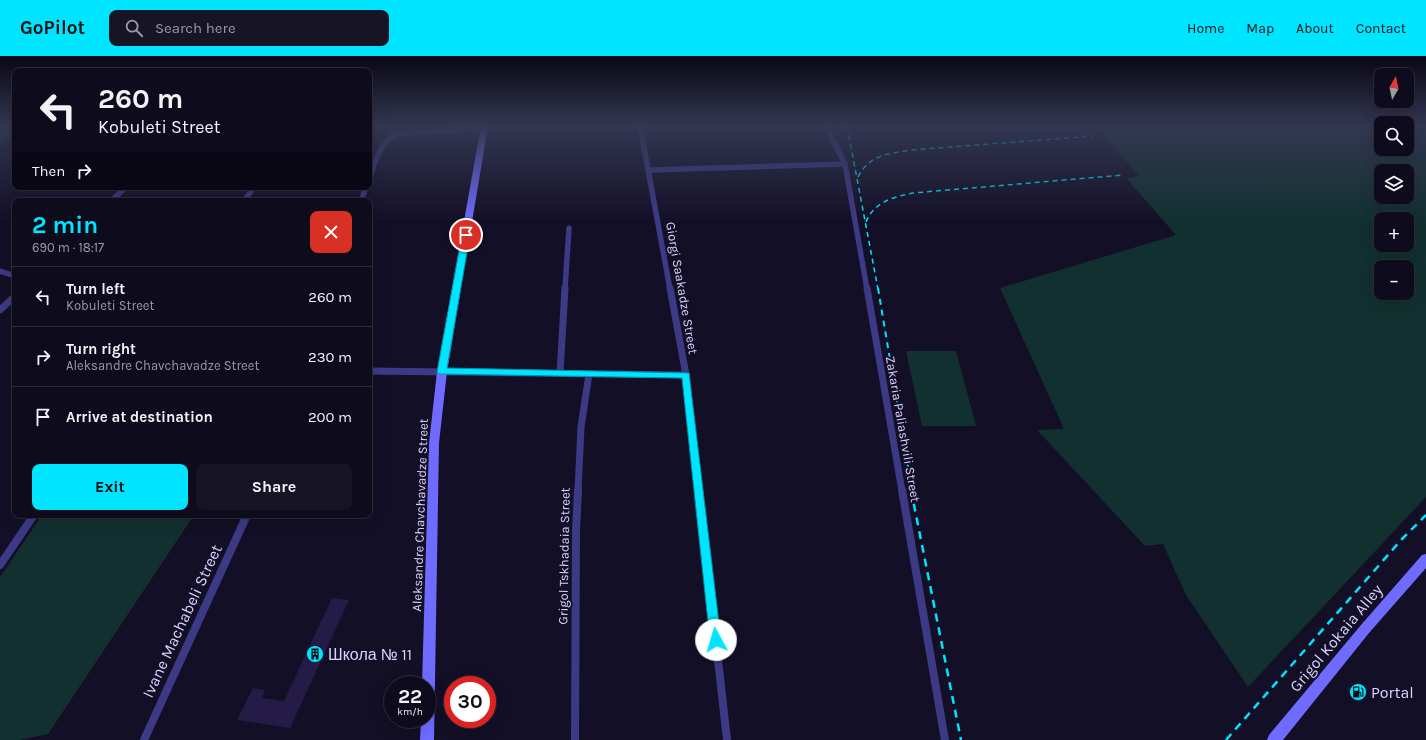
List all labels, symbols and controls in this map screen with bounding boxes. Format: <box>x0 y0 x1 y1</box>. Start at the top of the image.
search box <box>109 10 389 46</box>
text: GoPilot <box>20 17 85 39</box>
icon: search <box>123 17 145 39</box>
text: Search here <box>155 19 236 37</box>
text: Home <box>1187 20 1224 37</box>
text: Map <box>1246 20 1274 37</box>
text: About <box>1296 20 1334 37</box>
text: Contact <box>1356 20 1406 37</box>
north arrow <box>1374 68 1414 108</box>
map controls <box>1374 68 1414 300</box>
text: 260 m <box>98 82 183 115</box>
icon: left <box>32 84 84 136</box>
text: Kobuleti Street <box>98 116 220 138</box>
button: search <box>1374 116 1414 156</box>
icon: right <box>73 160 95 182</box>
text: Then <box>32 162 65 180</box>
button: layers <box>1374 164 1414 204</box>
text: 2 min <box>32 211 98 239</box>
button: close <box>310 211 352 253</box>
button: + <box>1374 212 1414 252</box>
pin <box>449 218 483 252</box>
street label: Giorgi Saakadze Street <box>663 221 701 355</box>
icon: arrive <box>455 224 477 246</box>
text: 690 m · 18:17 <box>32 240 104 255</box>
button: − <box>1374 260 1414 300</box>
text: Turn left <box>66 280 125 298</box>
icon: left <box>32 286 54 308</box>
text: 260 m <box>308 288 352 306</box>
text: Kobuleti Street <box>66 298 154 313</box>
text: Turn right <box>66 340 136 358</box>
icon: right <box>32 346 54 368</box>
text: 230 m <box>308 348 352 366</box>
street label: Zakaria Paliashvili Street <box>883 355 923 504</box>
text: Aleksandre Chavchavadze Street <box>66 358 259 373</box>
icon: arrive <box>32 406 54 428</box>
text: Arrive at destination <box>66 408 213 426</box>
text: 200 m <box>308 408 352 426</box>
street label: Aleksandre Chavchavadze Street <box>409 418 431 612</box>
button: Exit <box>32 464 188 510</box>
button: Share <box>196 464 352 510</box>
street label: Grigol Tskhadaia Street <box>555 487 573 625</box>
street label: Ivane Machabeli Street <box>138 541 226 701</box>
street label: Grigol Kokaia Alley <box>1286 580 1387 696</box>
position arrow <box>695 619 737 661</box>
building icon: Школа № 11 <box>305 644 325 664</box>
place label: Школа № 11 <box>328 645 412 664</box>
speed limit sign: 30 <box>444 676 496 728</box>
fuel station icon: Portal <box>1348 682 1368 702</box>
place label: Portal <box>1371 683 1414 702</box>
text: 22 <box>398 685 422 708</box>
text: km/h <box>397 706 423 718</box>

